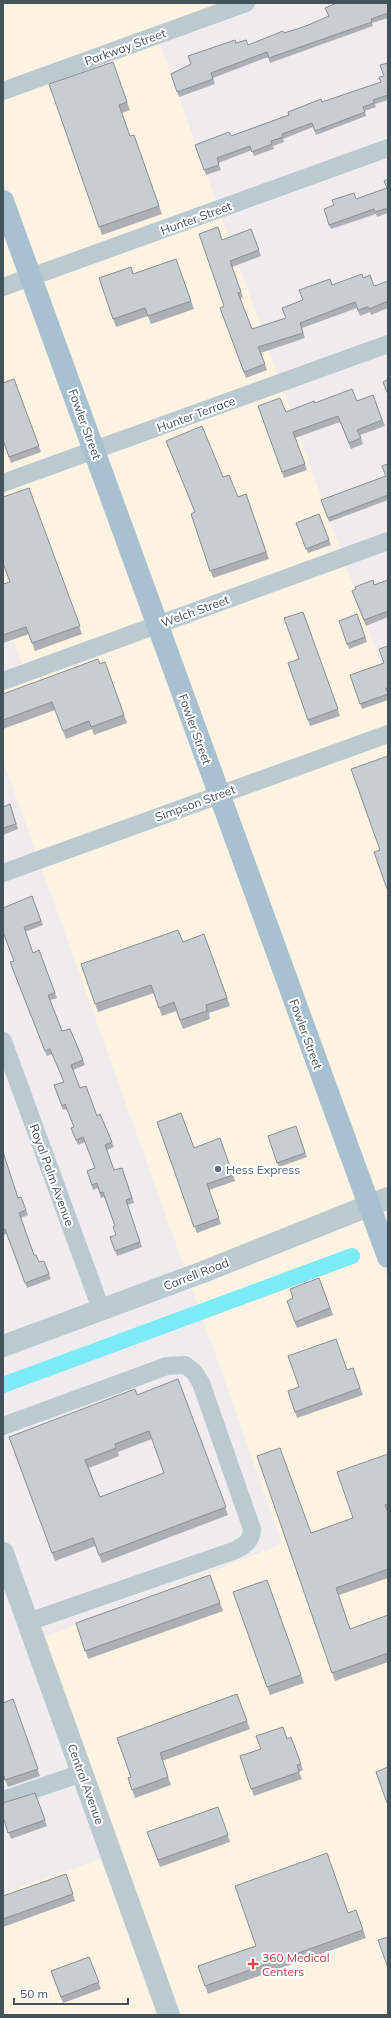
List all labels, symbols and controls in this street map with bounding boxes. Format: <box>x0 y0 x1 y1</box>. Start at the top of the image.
street label: Parkway Street <box>82 25 168 69</box>
street label: Hunter Street <box>158 198 234 238</box>
street label: Fowler Street <box>65 387 105 461</box>
street label: Hunter Terrace <box>155 393 237 435</box>
street label: Welch Street <box>159 592 231 630</box>
street label: Fowler Street <box>175 692 215 766</box>
street label: Simpson Street <box>153 782 237 824</box>
street label: Fowler Street <box>286 997 326 1071</box>
street label: Royal Palm Avenue <box>27 1122 77 1228</box>
place label: Hess Express <box>226 1162 300 1177</box>
marker: Hess Express <box>213 1164 223 1174</box>
street label: Carrell Road <box>161 1255 231 1293</box>
street label: Central Avenue <box>64 1742 108 1826</box>
place label: 360 Medical Centers <box>262 1950 330 1979</box>
marker: 360 Medical Centers <box>247 1958 259 1970</box>
scale bar <box>14 1980 128 2006</box>
text: 50 m <box>20 1986 48 2001</box>

